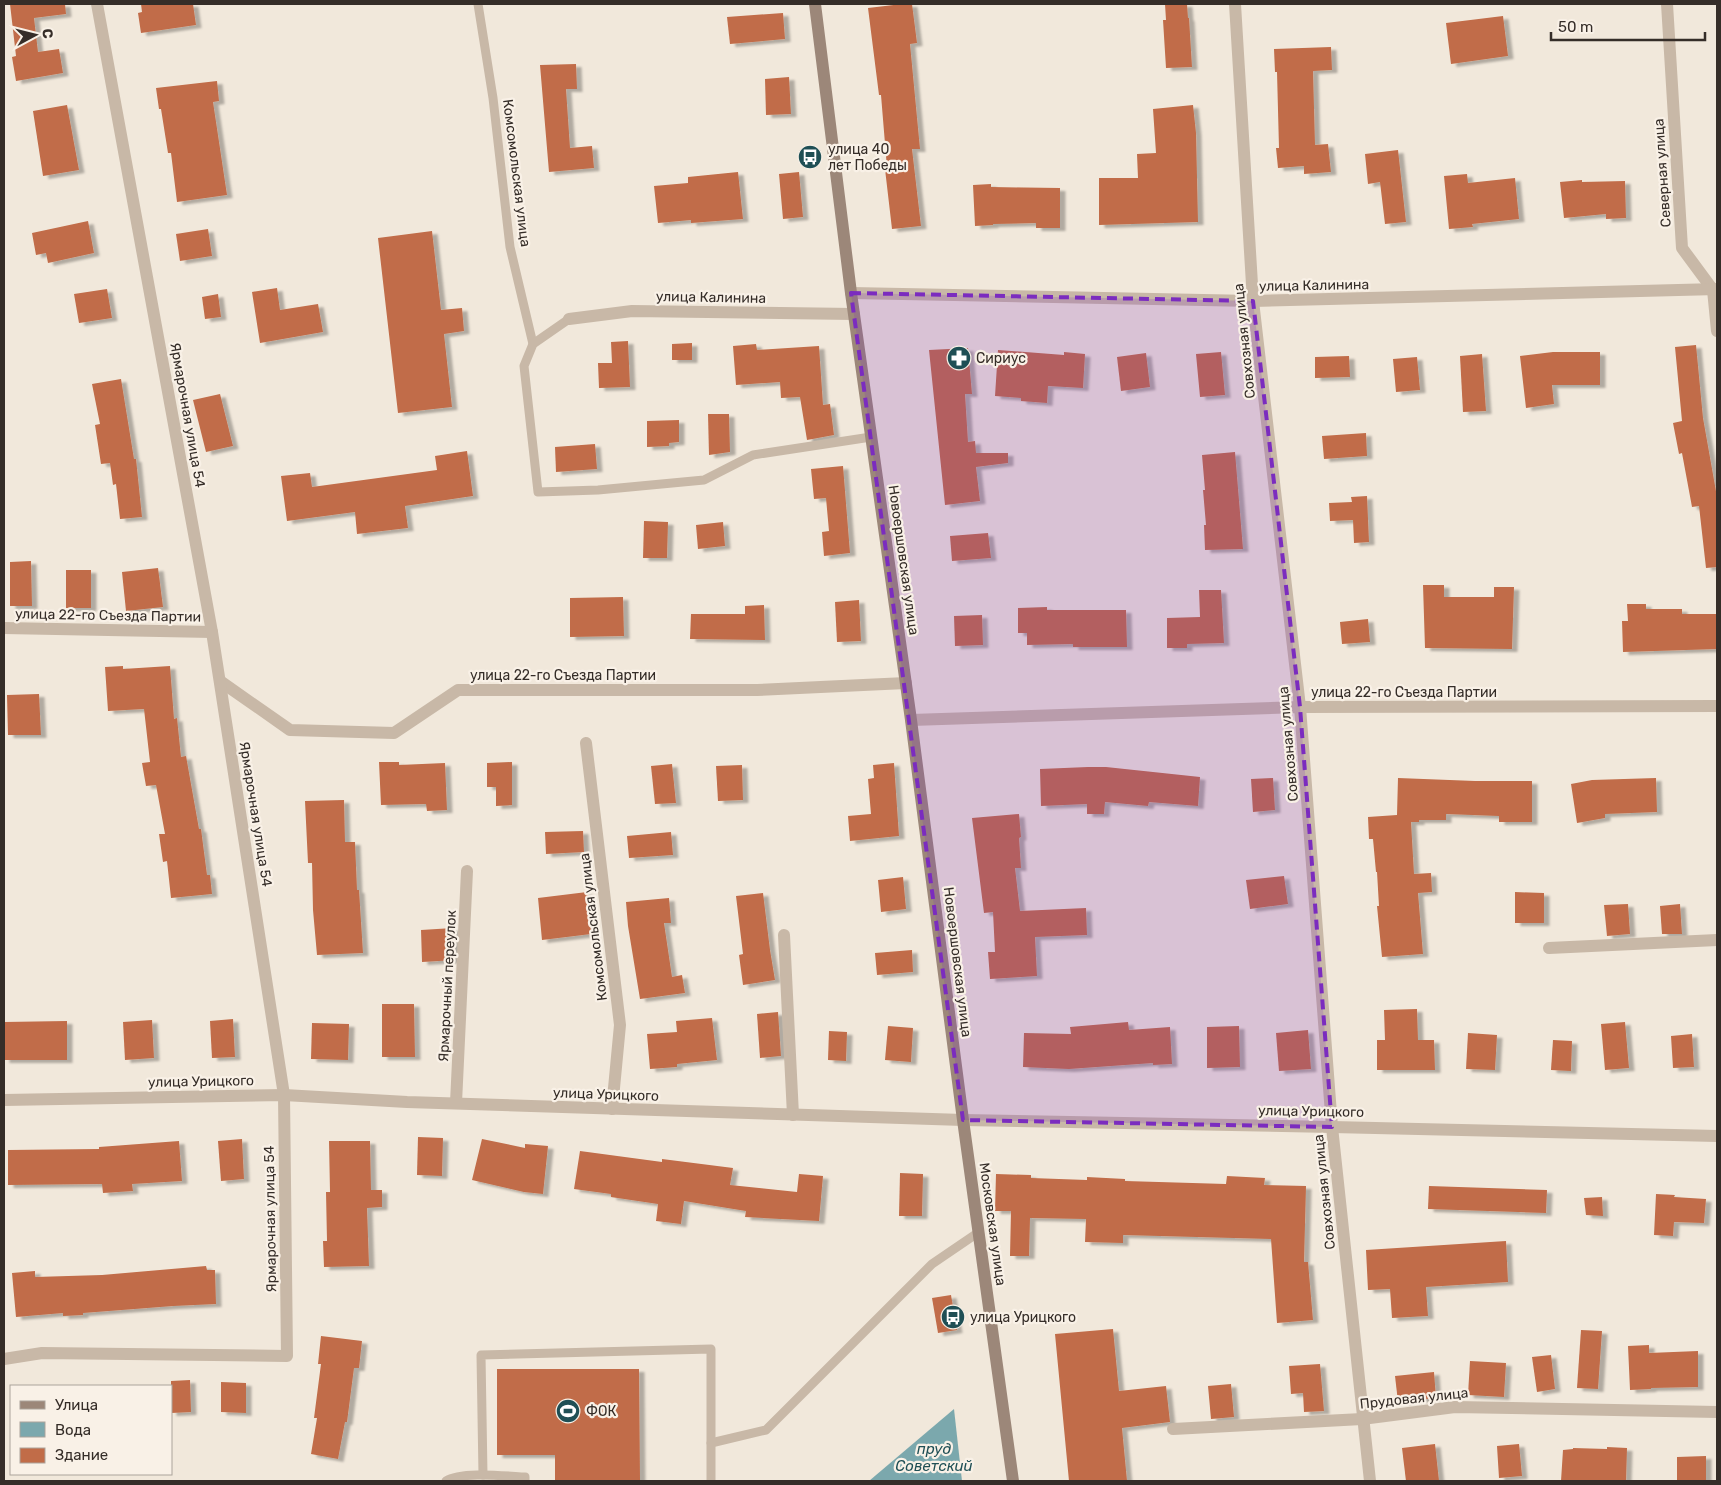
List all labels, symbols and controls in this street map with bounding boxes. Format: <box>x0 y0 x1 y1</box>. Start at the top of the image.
north arrow <box>10 10 60 60</box>
scale bar <box>1551 10 1705 42</box>
text: 50 m <box>1558 18 1593 36</box>
text: С <box>38 28 56 40</box>
street label: Комсомольская улица <box>499 98 534 248</box>
street label: Северная улица <box>1650 118 1675 228</box>
place label: улица 40 лет Победы <box>828 141 907 174</box>
bus stop icon: улица 40 лет Победы <box>797 144 823 170</box>
street label: улица Калинина <box>1259 276 1369 295</box>
street label: Совхозная улица <box>1230 283 1259 399</box>
street label: улица Калинина <box>656 288 766 307</box>
street label: Ярмарочная улица 54 <box>166 341 209 489</box>
pharmacy icon: Сириус <box>946 345 972 371</box>
place label: Сириус <box>976 350 1026 367</box>
street label: Новоершовская улица <box>885 484 922 636</box>
street label: улица 22-го Съезда Партии <box>15 605 201 626</box>
street label: улица 22-го Съезда Партии <box>470 667 656 684</box>
street label: улица 22-го Съезда Партии <box>1311 684 1497 701</box>
street label: Совхозная улица <box>1275 686 1302 802</box>
street label: Ярмарочная улица 54 <box>236 740 275 888</box>
street label: Комсомольская улица <box>576 852 611 1002</box>
street label: Новоершовская улица <box>940 886 975 1038</box>
street label: Ярмарочный переулок <box>435 909 460 1062</box>
street label: улица Урицкого <box>148 1072 254 1091</box>
street label: улица Урицкого <box>553 1084 659 1105</box>
street label: улица Урицкого <box>1258 1102 1364 1121</box>
street label: Совхозная улица <box>1310 1134 1339 1250</box>
street label: Ярмарочная улица 54 <box>261 1145 280 1293</box>
street label: Московская улица <box>975 1161 1010 1287</box>
bus stop icon: улица Урицкого <box>940 1304 966 1330</box>
place label: улица Урицкого <box>970 1309 1076 1326</box>
street label: Прудовая улица <box>1359 1384 1469 1413</box>
legend <box>10 1385 172 1475</box>
text: Улица <box>55 1396 98 1414</box>
sports icon: ФОК <box>555 1398 581 1424</box>
place label: ФОК <box>586 1403 616 1420</box>
text: Вода <box>55 1421 91 1439</box>
water label: пруд Советский <box>895 1440 973 1475</box>
text: Здание <box>55 1446 108 1464</box>

